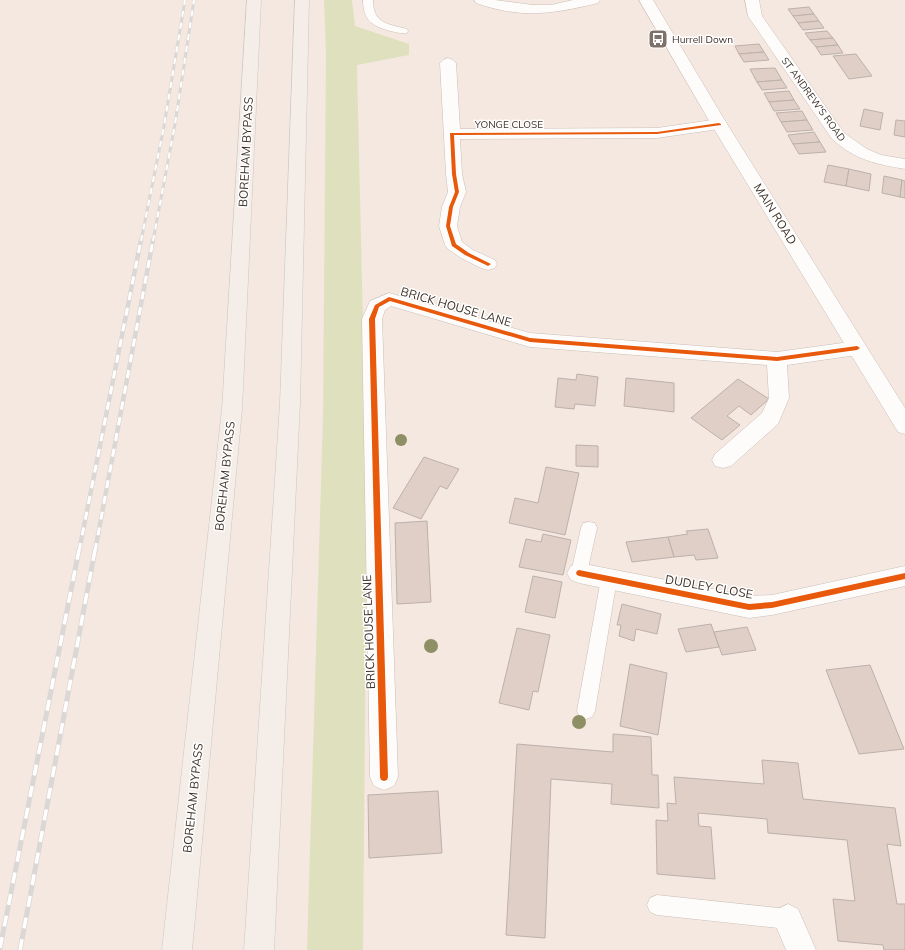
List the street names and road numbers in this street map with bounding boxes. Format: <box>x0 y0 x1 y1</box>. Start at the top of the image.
street label: ST ANDREW'S ROAD <box>779 55 849 144</box>
street label: BOREHAM BYPASS <box>235 96 256 207</box>
street label: YONGE CLOSE <box>474 118 543 131</box>
street label: MAIN ROAD <box>751 180 800 247</box>
street label: BRICK HOUSE LANE <box>399 284 513 330</box>
street label: BOREHAM BYPASS <box>211 420 238 532</box>
street label: DUDLEY CLOSE <box>664 571 754 602</box>
street label: BRICK HOUSE LANE <box>359 575 378 690</box>
street label: BOREHAM BYPASS <box>179 742 206 854</box>

